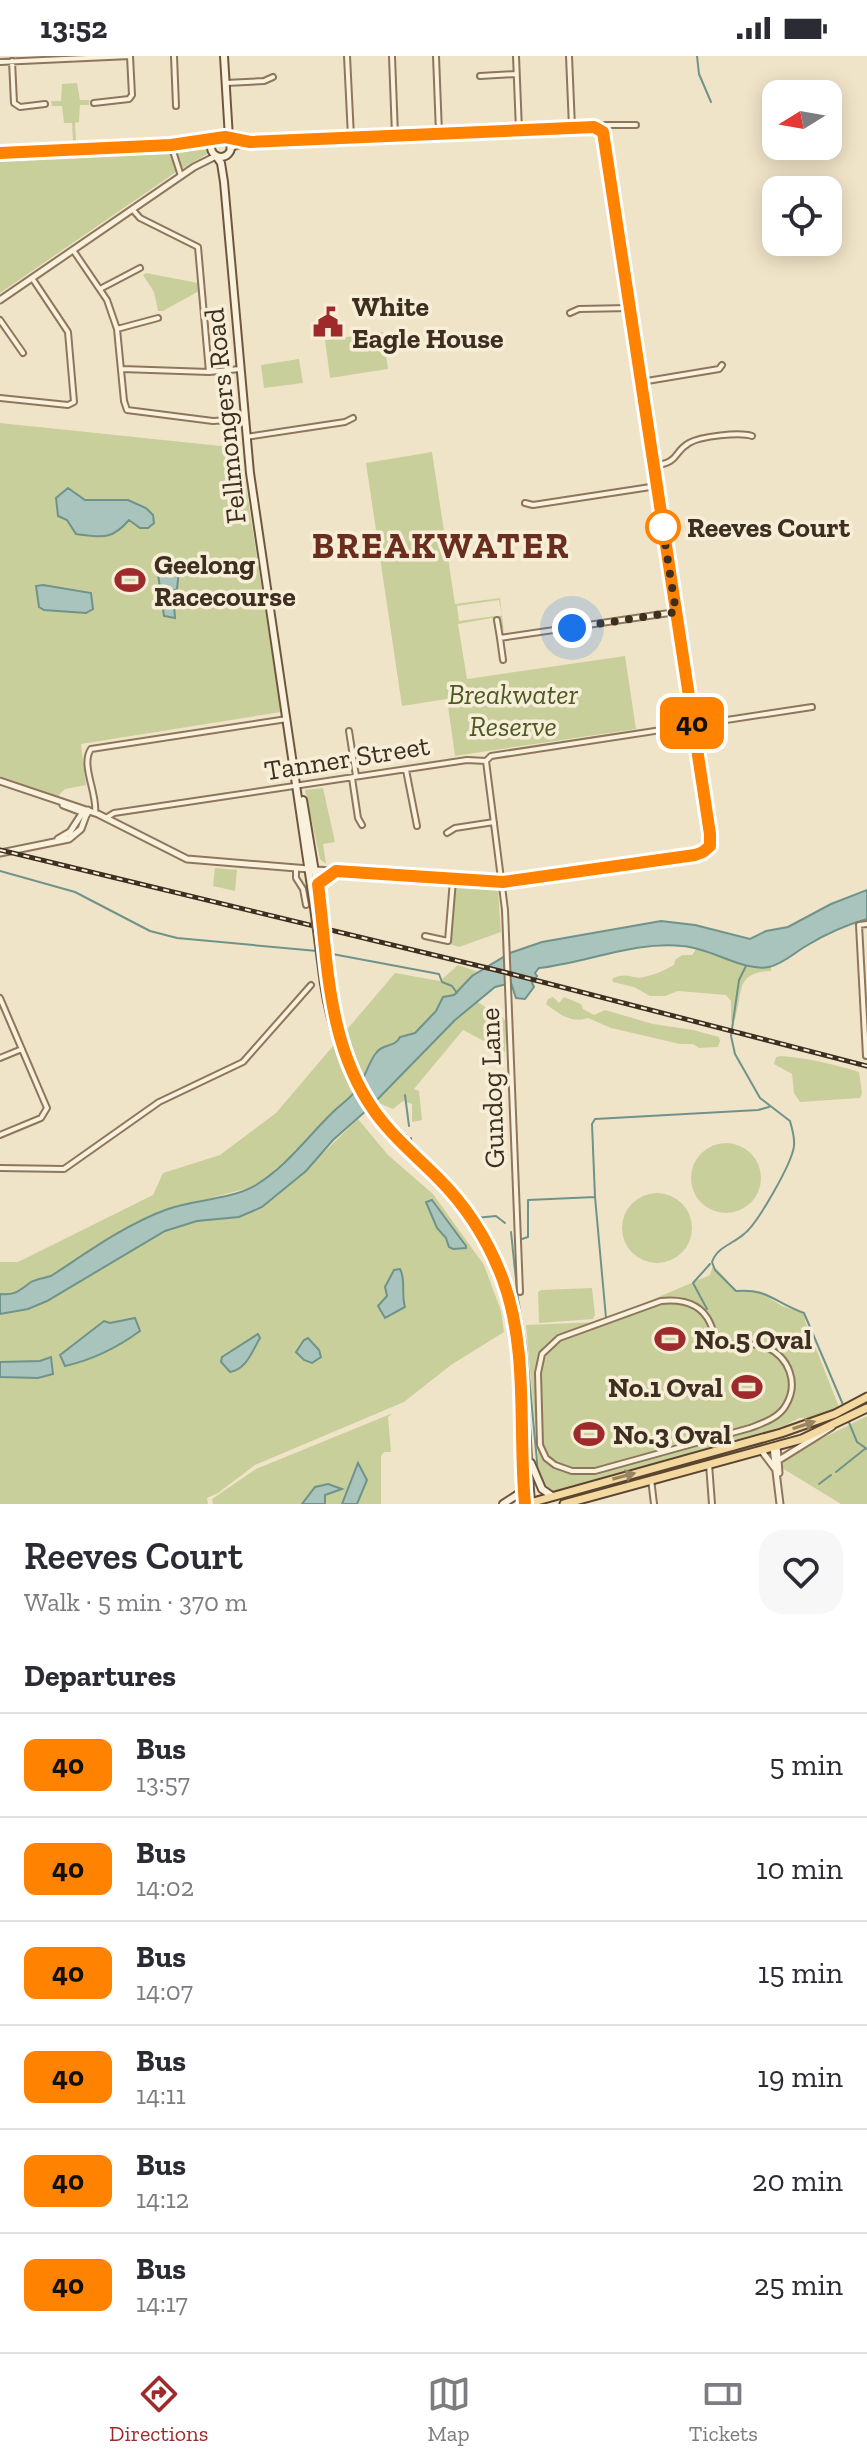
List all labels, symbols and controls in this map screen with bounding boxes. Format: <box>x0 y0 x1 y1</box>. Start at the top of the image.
text: 13:52 <box>40 10 107 46</box>
north arrow <box>762 80 842 160</box>
map controls <box>762 80 842 256</box>
button: locate <box>762 176 842 256</box>
place label: White Eagle House <box>352 290 504 355</box>
public building icon: White Eagle House <box>311 305 345 339</box>
street label: Fellmongers Road <box>197 306 253 526</box>
marker: Reeves Court <box>646 510 680 544</box>
place label: Reeves Court <box>687 511 851 544</box>
district label: BREAKWATER <box>312 524 570 567</box>
place label: Geelong Racecourse <box>154 548 296 613</box>
sports icon: Geelong Racecourse <box>113 563 147 597</box>
your location <box>552 608 592 648</box>
park label: Breakwater Reserve <box>448 678 579 743</box>
line badge: 40 <box>656 697 728 749</box>
text: 40 <box>676 706 708 739</box>
street label: Tanner Street <box>262 729 433 787</box>
street label: Gundog Lane <box>473 1007 511 1169</box>
sports icon: No.5 Oval <box>653 1322 687 1356</box>
place label: No.5 Oval <box>694 1323 812 1356</box>
sports icon: No.1 Oval <box>730 1370 764 1404</box>
place label: No.1 Oval <box>608 1371 723 1404</box>
sports icon: No.3 Oval <box>572 1417 606 1451</box>
place label: No.3 Oval <box>613 1418 732 1451</box>
one-way arrow <box>792 1419 816 1431</box>
one-way arrow <box>612 1470 637 1482</box>
button: heart <box>759 1530 843 1614</box>
text: Reeves Court <box>24 1533 243 1579</box>
text: Walk · 5 min · 370 m <box>24 1586 247 1618</box>
text: Departures <box>24 1658 176 1694</box>
text: Bus <box>136 1731 186 1767</box>
text: 5 min <box>769 1747 843 1783</box>
text: 40 <box>52 1748 84 1781</box>
text: 13:57 <box>136 1767 190 1799</box>
text: Bus <box>136 1835 186 1871</box>
text: 10 min <box>756 1851 843 1887</box>
text: 40 <box>52 1852 84 1885</box>
text: 14:02 <box>136 1871 194 1903</box>
text: Bus <box>136 1939 186 1975</box>
text: 15 min <box>758 1955 843 1991</box>
text: 40 <box>52 1956 84 1989</box>
text: 14:07 <box>136 1975 193 2007</box>
text: Bus <box>136 2043 186 2079</box>
text: 19 min <box>757 2059 843 2095</box>
text: 40 <box>52 2060 84 2093</box>
text: 14:11 <box>136 2079 186 2111</box>
text: Bus <box>136 2147 186 2183</box>
text: 20 min <box>752 2163 843 2199</box>
text: 40 <box>52 2164 84 2197</box>
text: 14:12 <box>136 2183 189 2215</box>
text: Bus <box>136 2251 186 2287</box>
text: 25 min <box>754 2267 843 2303</box>
text: 40 <box>52 2268 84 2301</box>
text: 14:17 <box>136 2287 188 2319</box>
tab: Directions <box>109 2372 208 2447</box>
tab: Map <box>427 2372 471 2447</box>
tab: Tickets <box>689 2372 758 2447</box>

